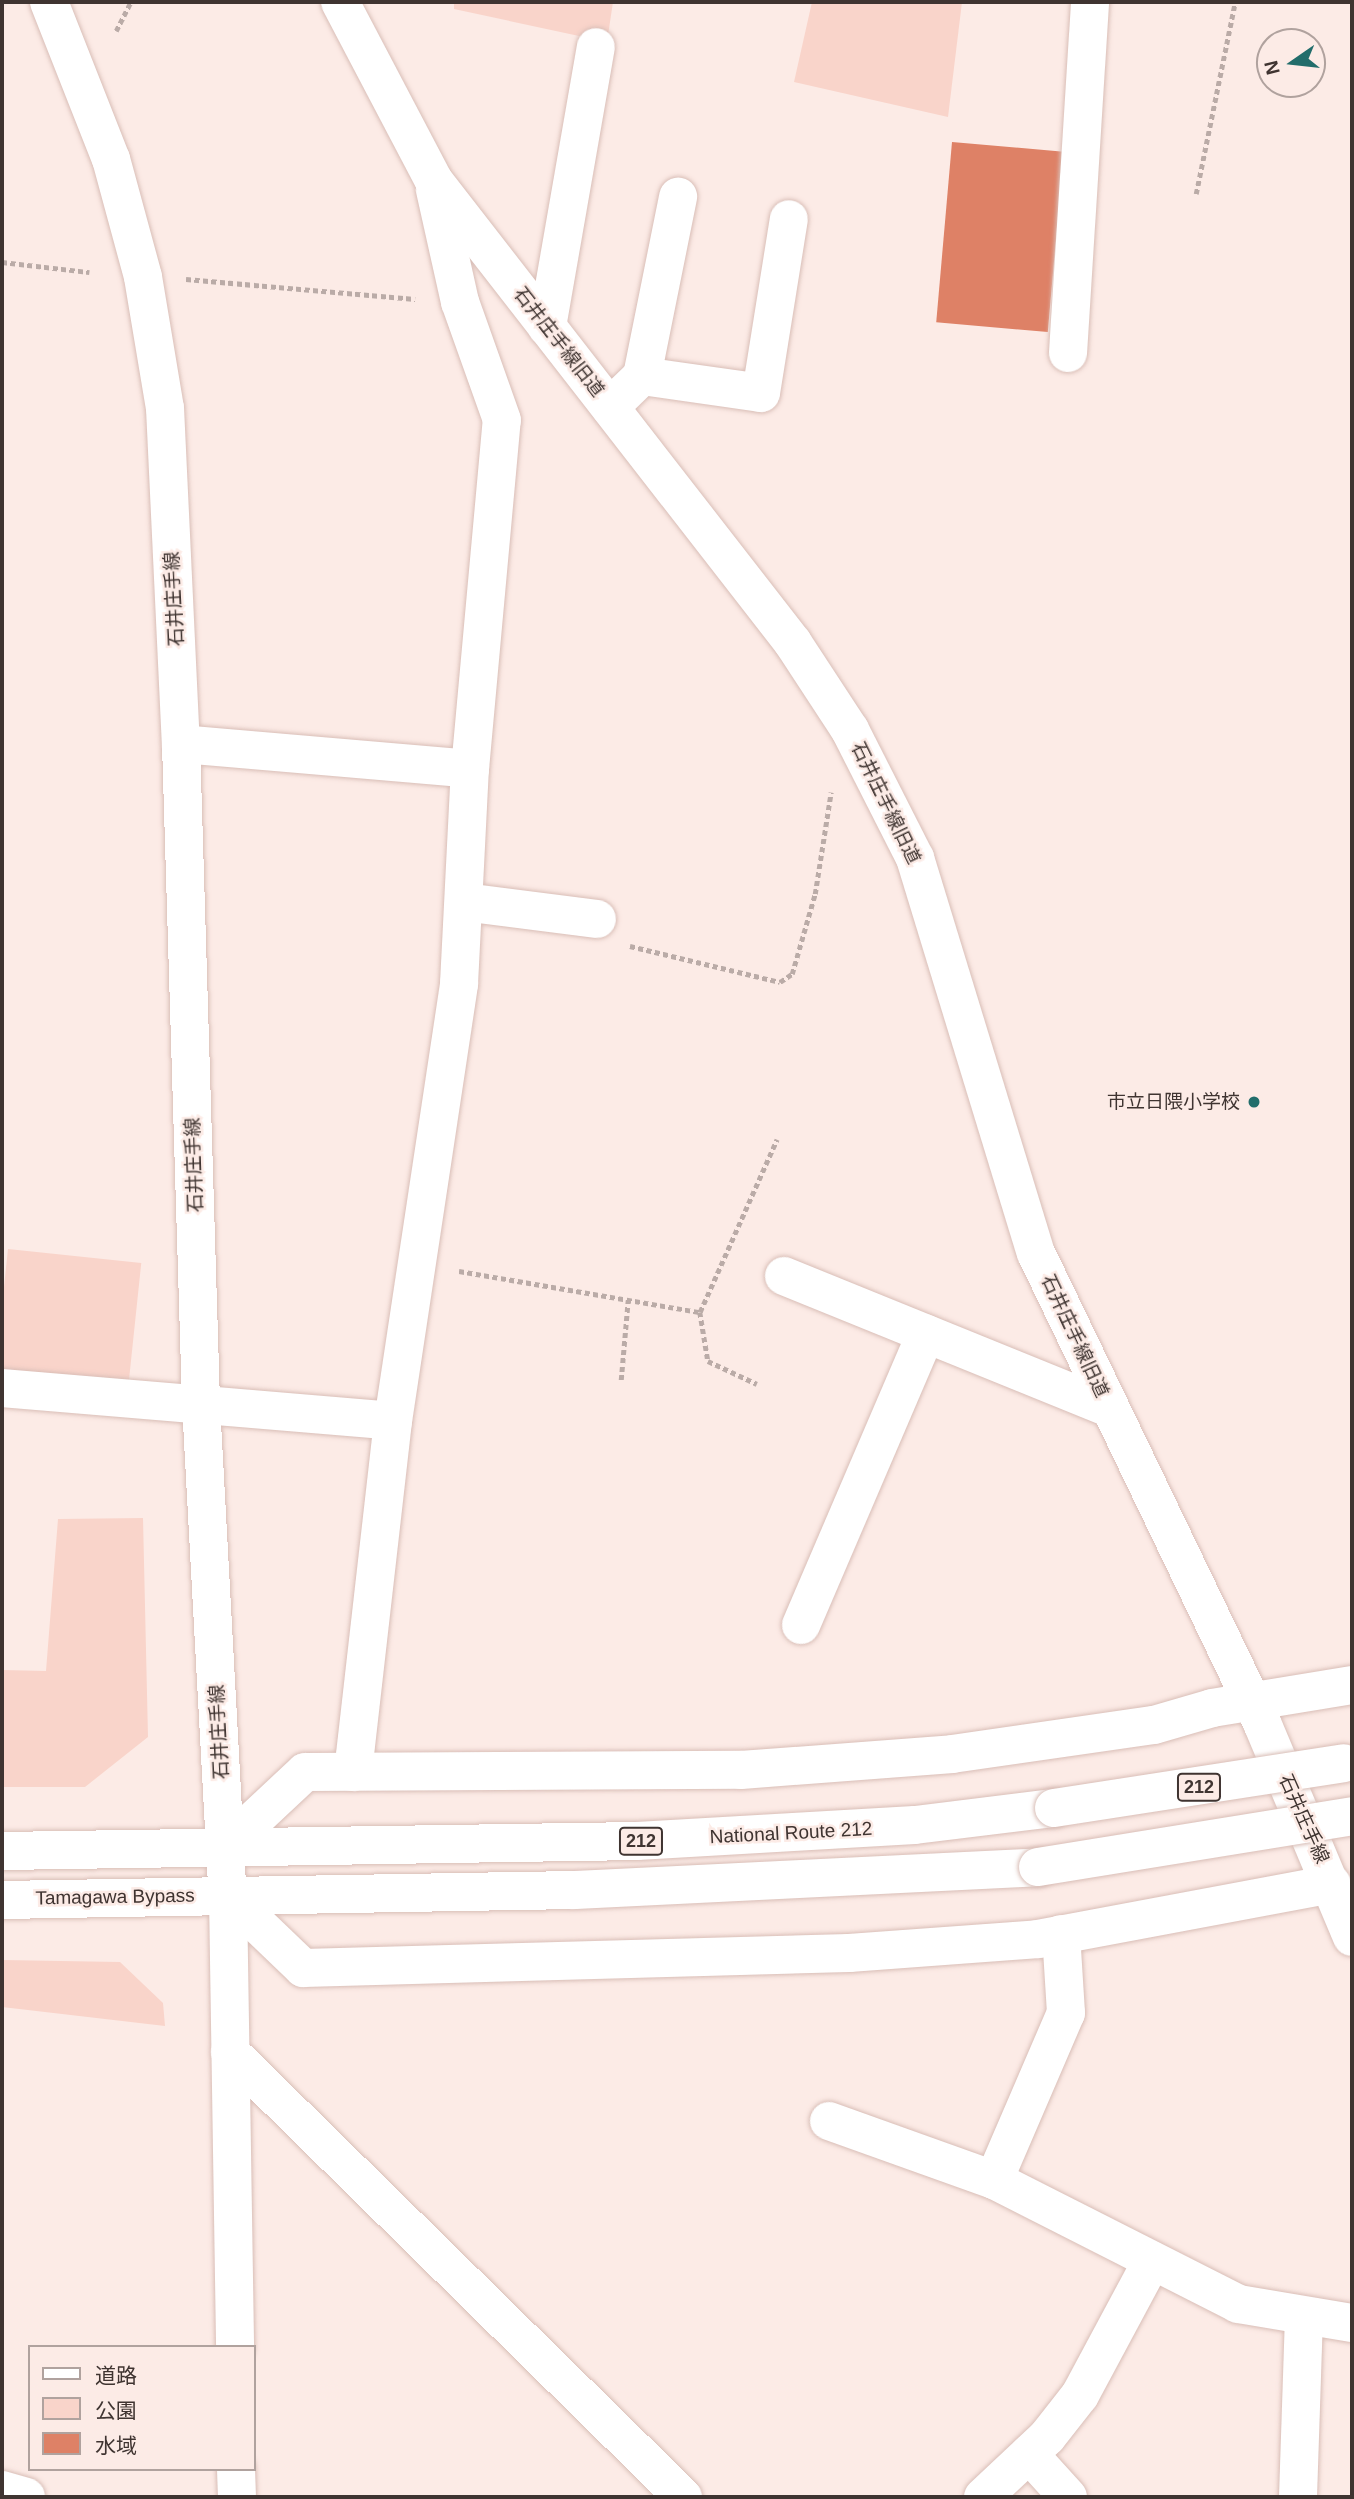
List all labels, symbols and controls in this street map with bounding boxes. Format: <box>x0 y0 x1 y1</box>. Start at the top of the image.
north arrow <box>1256 28 1326 98</box>
text: N <box>1260 59 1284 77</box>
street label: 石井庄手線旧道 <box>509 283 609 401</box>
street label: 石井庄手線 <box>160 551 188 647</box>
street label: 石井庄手線旧道 <box>847 738 925 868</box>
place label: 市立日隈小学校 <box>1107 1091 1240 1113</box>
marker: 市立日隈小学校 <box>1246 1094 1262 1110</box>
street label: 石井庄手線 <box>181 1117 207 1213</box>
street label: 石井庄手線旧道 <box>1037 1271 1113 1401</box>
street label: 石井庄手線 <box>205 1684 233 1780</box>
street label: 石井庄手線 <box>1274 1771 1334 1867</box>
road number: 212 <box>1176 1772 1222 1801</box>
street label: National Route 212 <box>709 1817 873 1849</box>
road number: 212 <box>618 1826 664 1856</box>
street label: Tamagawa Bypass <box>35 1884 195 1910</box>
legend <box>28 2345 256 2471</box>
text: 道路 <box>95 2364 137 2387</box>
text: 公園 <box>95 2399 137 2422</box>
text: 水域 <box>95 2434 137 2457</box>

